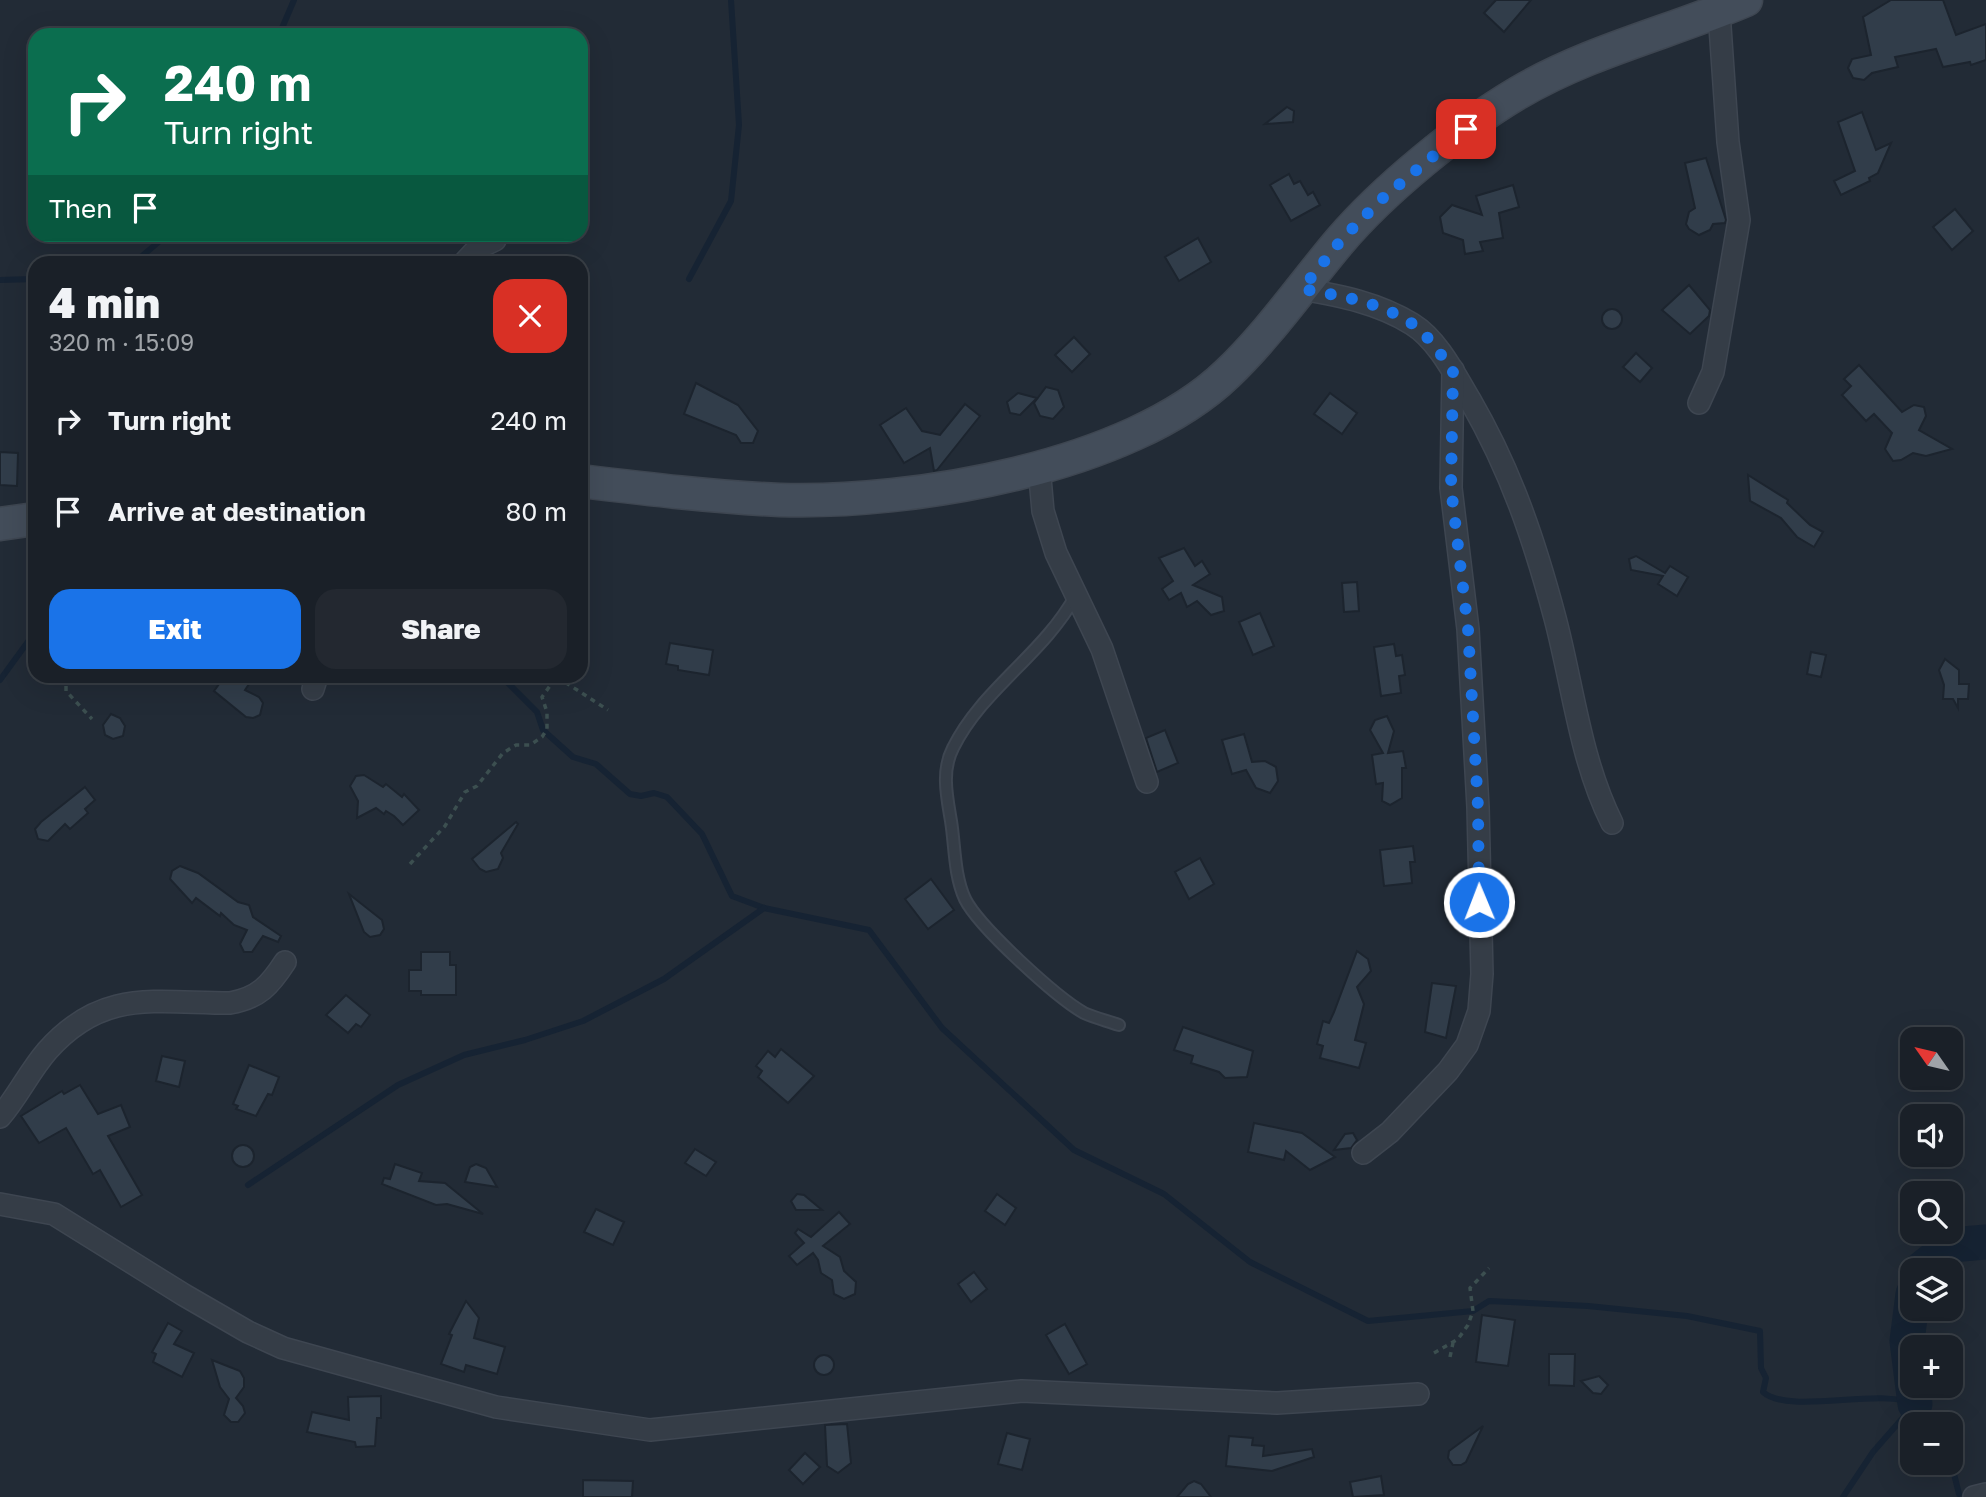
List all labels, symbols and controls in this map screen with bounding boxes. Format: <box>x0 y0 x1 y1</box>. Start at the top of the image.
text: 240 m <box>164 53 312 112</box>
icon: right <box>49 56 140 147</box>
pin <box>1436 99 1496 159</box>
icon: arrive <box>1447 110 1485 148</box>
text: Turn right <box>164 113 313 151</box>
icon: arrive <box>126 189 164 227</box>
text: Then <box>49 193 112 224</box>
text: 4 min <box>49 277 160 327</box>
button: close <box>493 279 567 353</box>
text: 320 m · 15:09 <box>49 328 194 356</box>
icon: right <box>49 402 87 440</box>
text: Turn right <box>108 405 231 436</box>
text: 240 m <box>490 405 567 436</box>
icon: arrive <box>49 493 87 531</box>
text: Arrive at destination <box>108 496 366 527</box>
text: 80 m <box>506 496 567 527</box>
button: Exit <box>49 589 301 669</box>
button: Share <box>315 589 567 669</box>
position arrow <box>1442 865 1516 939</box>
north arrow <box>1900 1027 1964 1090</box>
map controls <box>1900 1027 1963 1475</box>
button: sound <box>1900 1104 1963 1167</box>
button: search <box>1900 1181 1963 1244</box>
button: layers <box>1900 1258 1963 1321</box>
button: + <box>1900 1335 1963 1398</box>
button: − <box>1900 1412 1963 1475</box>

